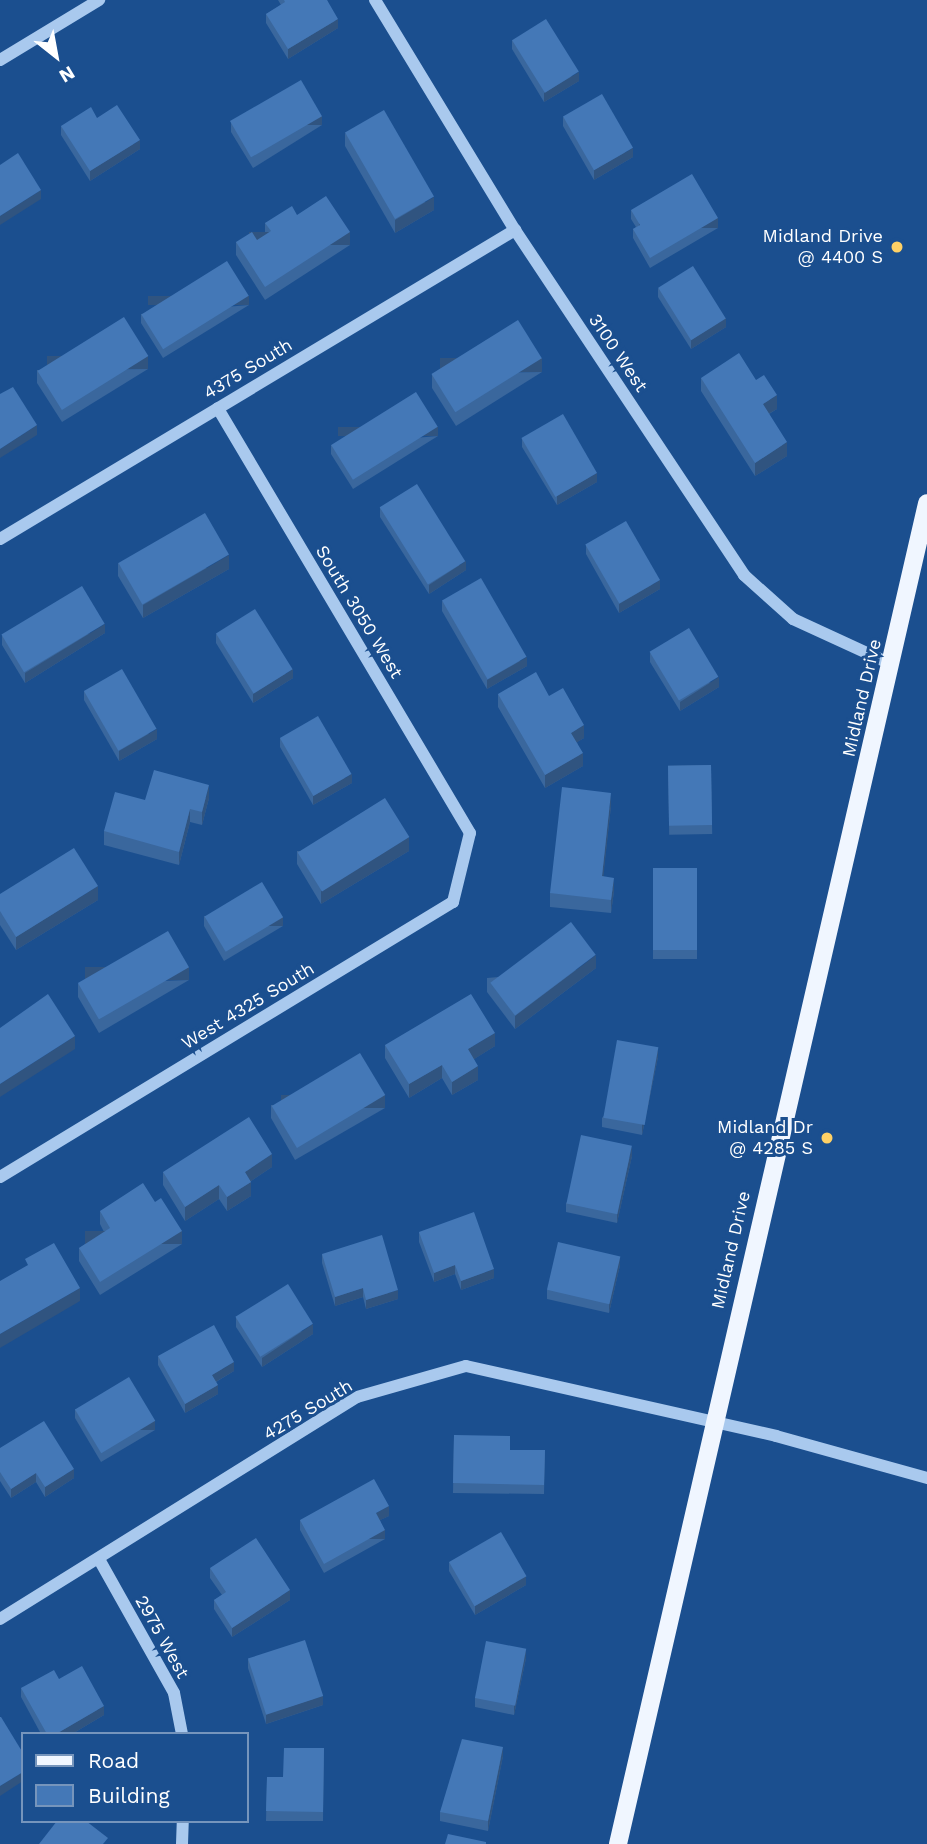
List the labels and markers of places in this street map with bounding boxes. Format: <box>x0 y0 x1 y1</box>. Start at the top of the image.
place label: Midland Drive @ 4400 S <box>763 226 883 268</box>
marker: Midland Drive @ 4400 S <box>889 239 905 255</box>
place label: Midland Dr @ 4285 S <box>717 1117 813 1160</box>
marker: Midland Dr @ 4285 S <box>819 1130 835 1146</box>

